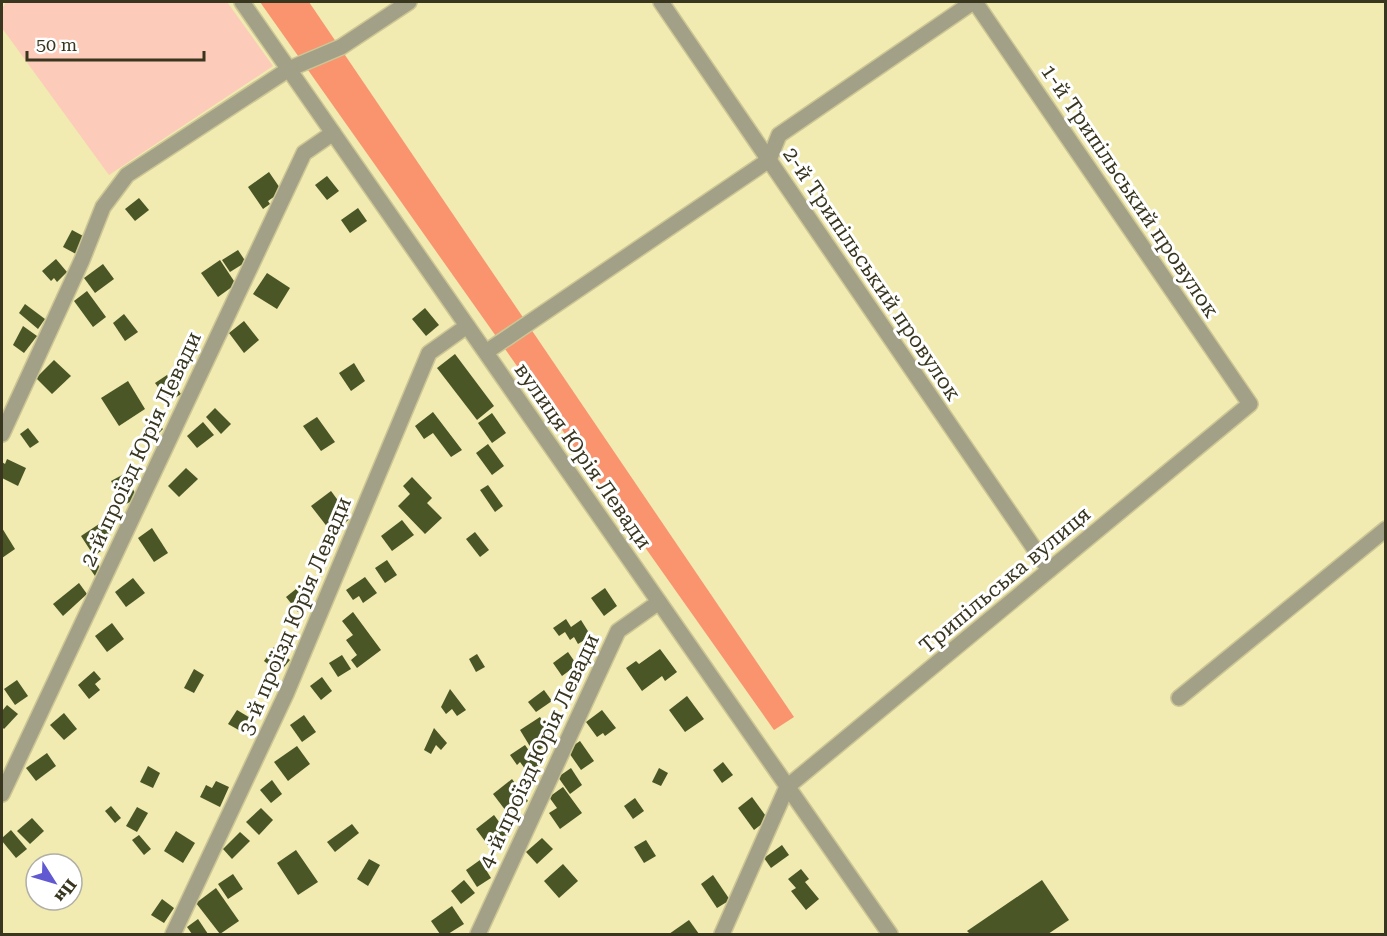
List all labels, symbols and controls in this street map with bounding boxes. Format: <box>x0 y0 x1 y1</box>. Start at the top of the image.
scale bar <box>27 24 204 62</box>
text: 50 m <box>36 34 77 55</box>
street label: 1-й Трипільський провулок <box>1036 60 1224 322</box>
street label: 2-й Трипільський провулок <box>778 143 966 405</box>
street label: 2-й проїзд Юрія Левади <box>76 328 206 570</box>
street label: вулиця Юрія Левади <box>510 358 656 554</box>
street label: 3-й проїзд Юрія Левади <box>234 493 356 739</box>
street label: Трипільська вулиця <box>915 502 1095 658</box>
street label: 4-й проїзд Юрія Левади <box>474 630 604 872</box>
north arrow <box>24 852 84 912</box>
text: Пн <box>51 875 80 906</box>

